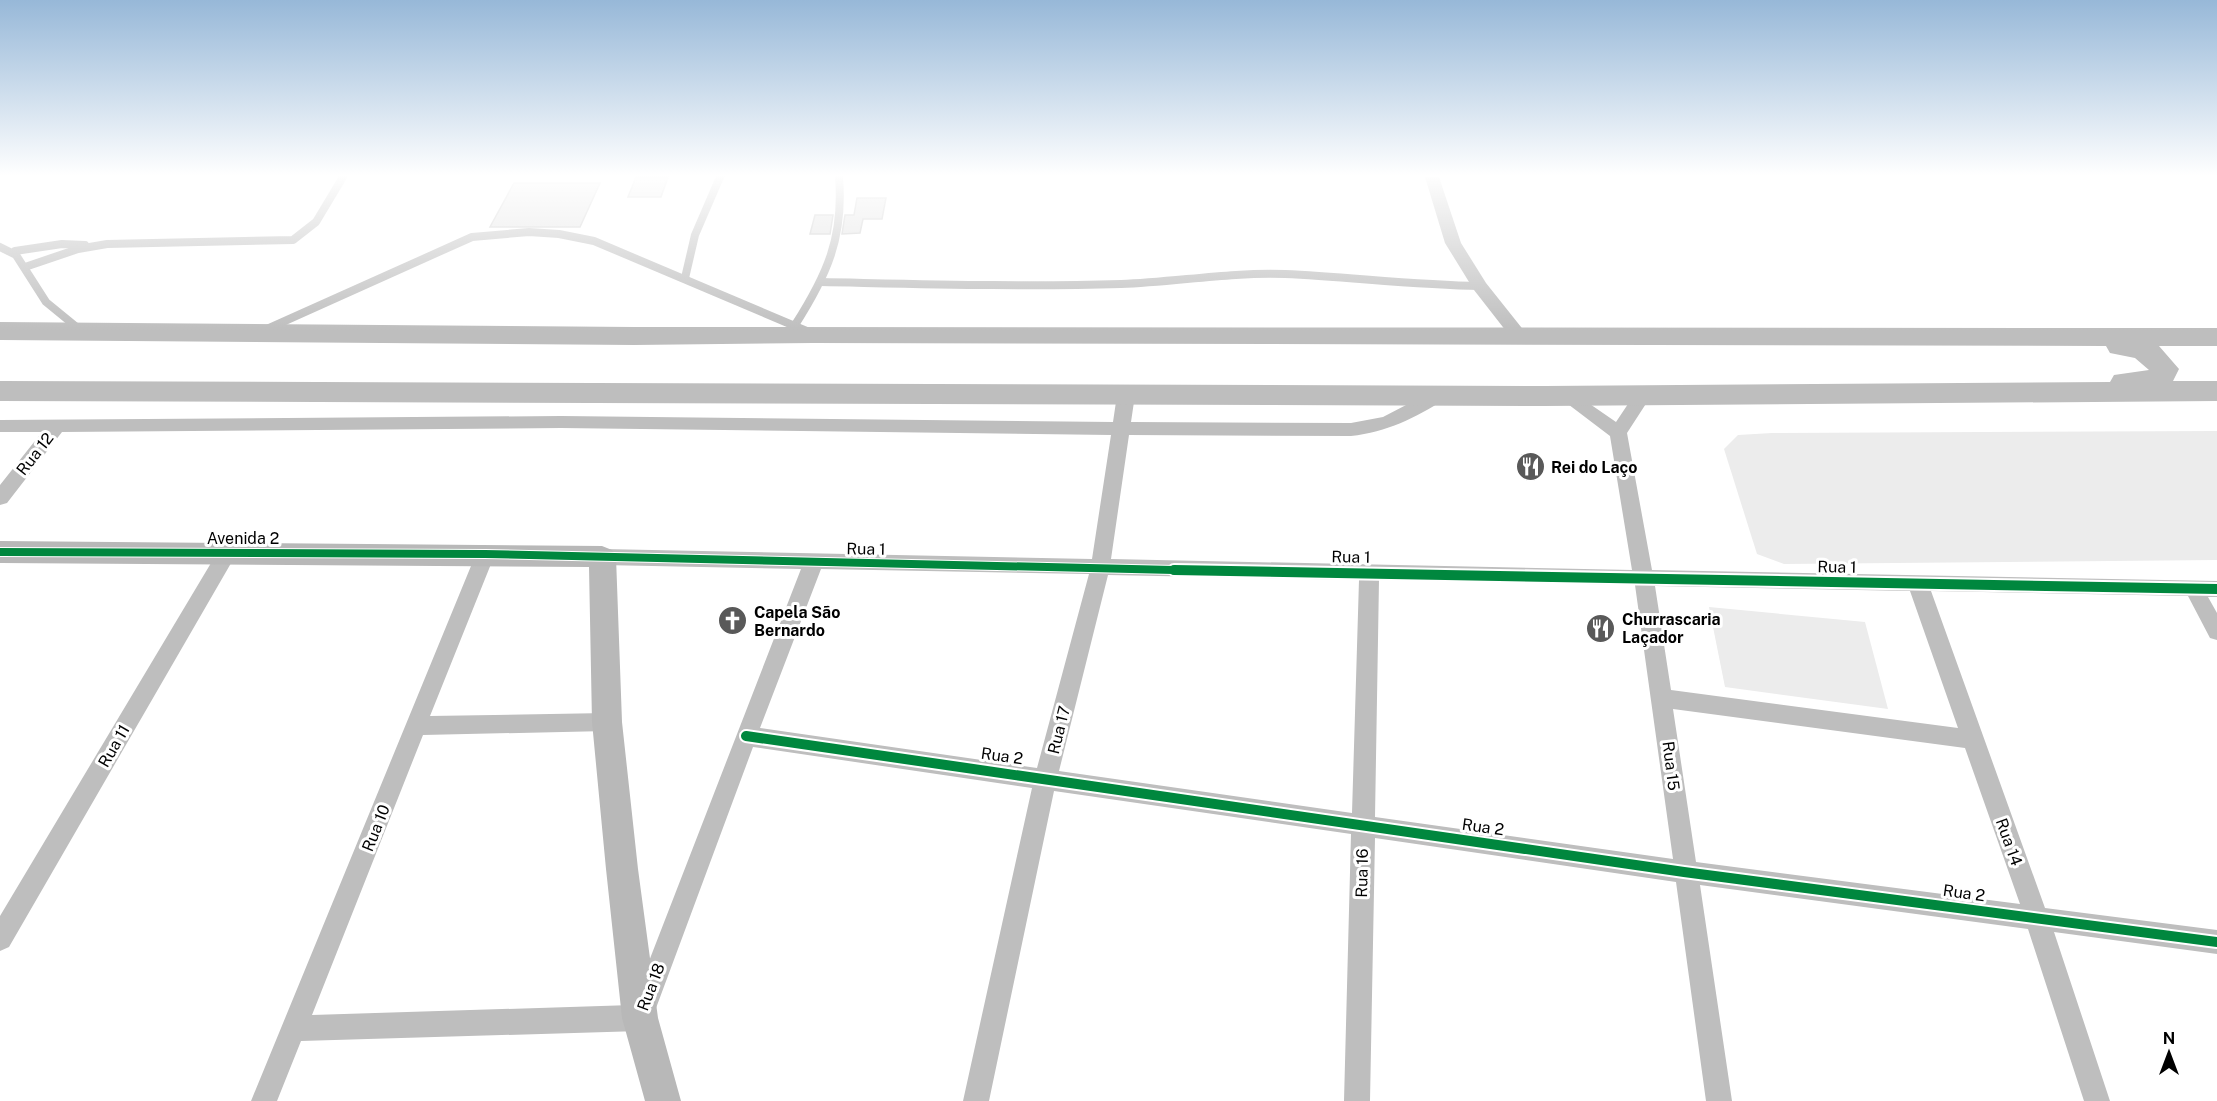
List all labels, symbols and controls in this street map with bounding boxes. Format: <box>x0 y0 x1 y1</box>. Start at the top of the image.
street label: Rua 12 <box>13 429 57 479</box>
restaurant icon: Rei do Laço <box>1514 451 1546 483</box>
place label: Rei do Laço <box>1551 458 1638 477</box>
street label: Avenida 2 <box>207 529 279 548</box>
street label: Rua 1 <box>846 539 886 559</box>
street label: Rua 1 <box>1331 547 1371 567</box>
street label: Rua 1 <box>1817 557 1857 577</box>
place label: Capela São Bernardo <box>754 603 840 640</box>
church icon: Capela São Bernardo <box>717 605 749 637</box>
place label: Churrascaria Laçador <box>1622 610 1721 647</box>
restaurant icon: Churrascaria Laçador <box>1585 612 1617 644</box>
street label: Rua 17 <box>1044 704 1074 756</box>
street label: Rua 11 <box>94 721 134 771</box>
street label: Rua 15 <box>1659 740 1683 792</box>
street label: Rua 2 <box>980 744 1024 768</box>
street label: Rua 10 <box>358 802 394 854</box>
street label: Rua 2 <box>1461 815 1505 839</box>
street label: Rua 14 <box>1992 816 2026 868</box>
street label: Rua 16 <box>1352 848 1372 898</box>
street label: Rua 2 <box>1942 881 1986 905</box>
street label: Rua 18 <box>633 960 669 1014</box>
north arrow <box>2139 1023 2199 1083</box>
text: N <box>2163 1029 2175 1048</box>

